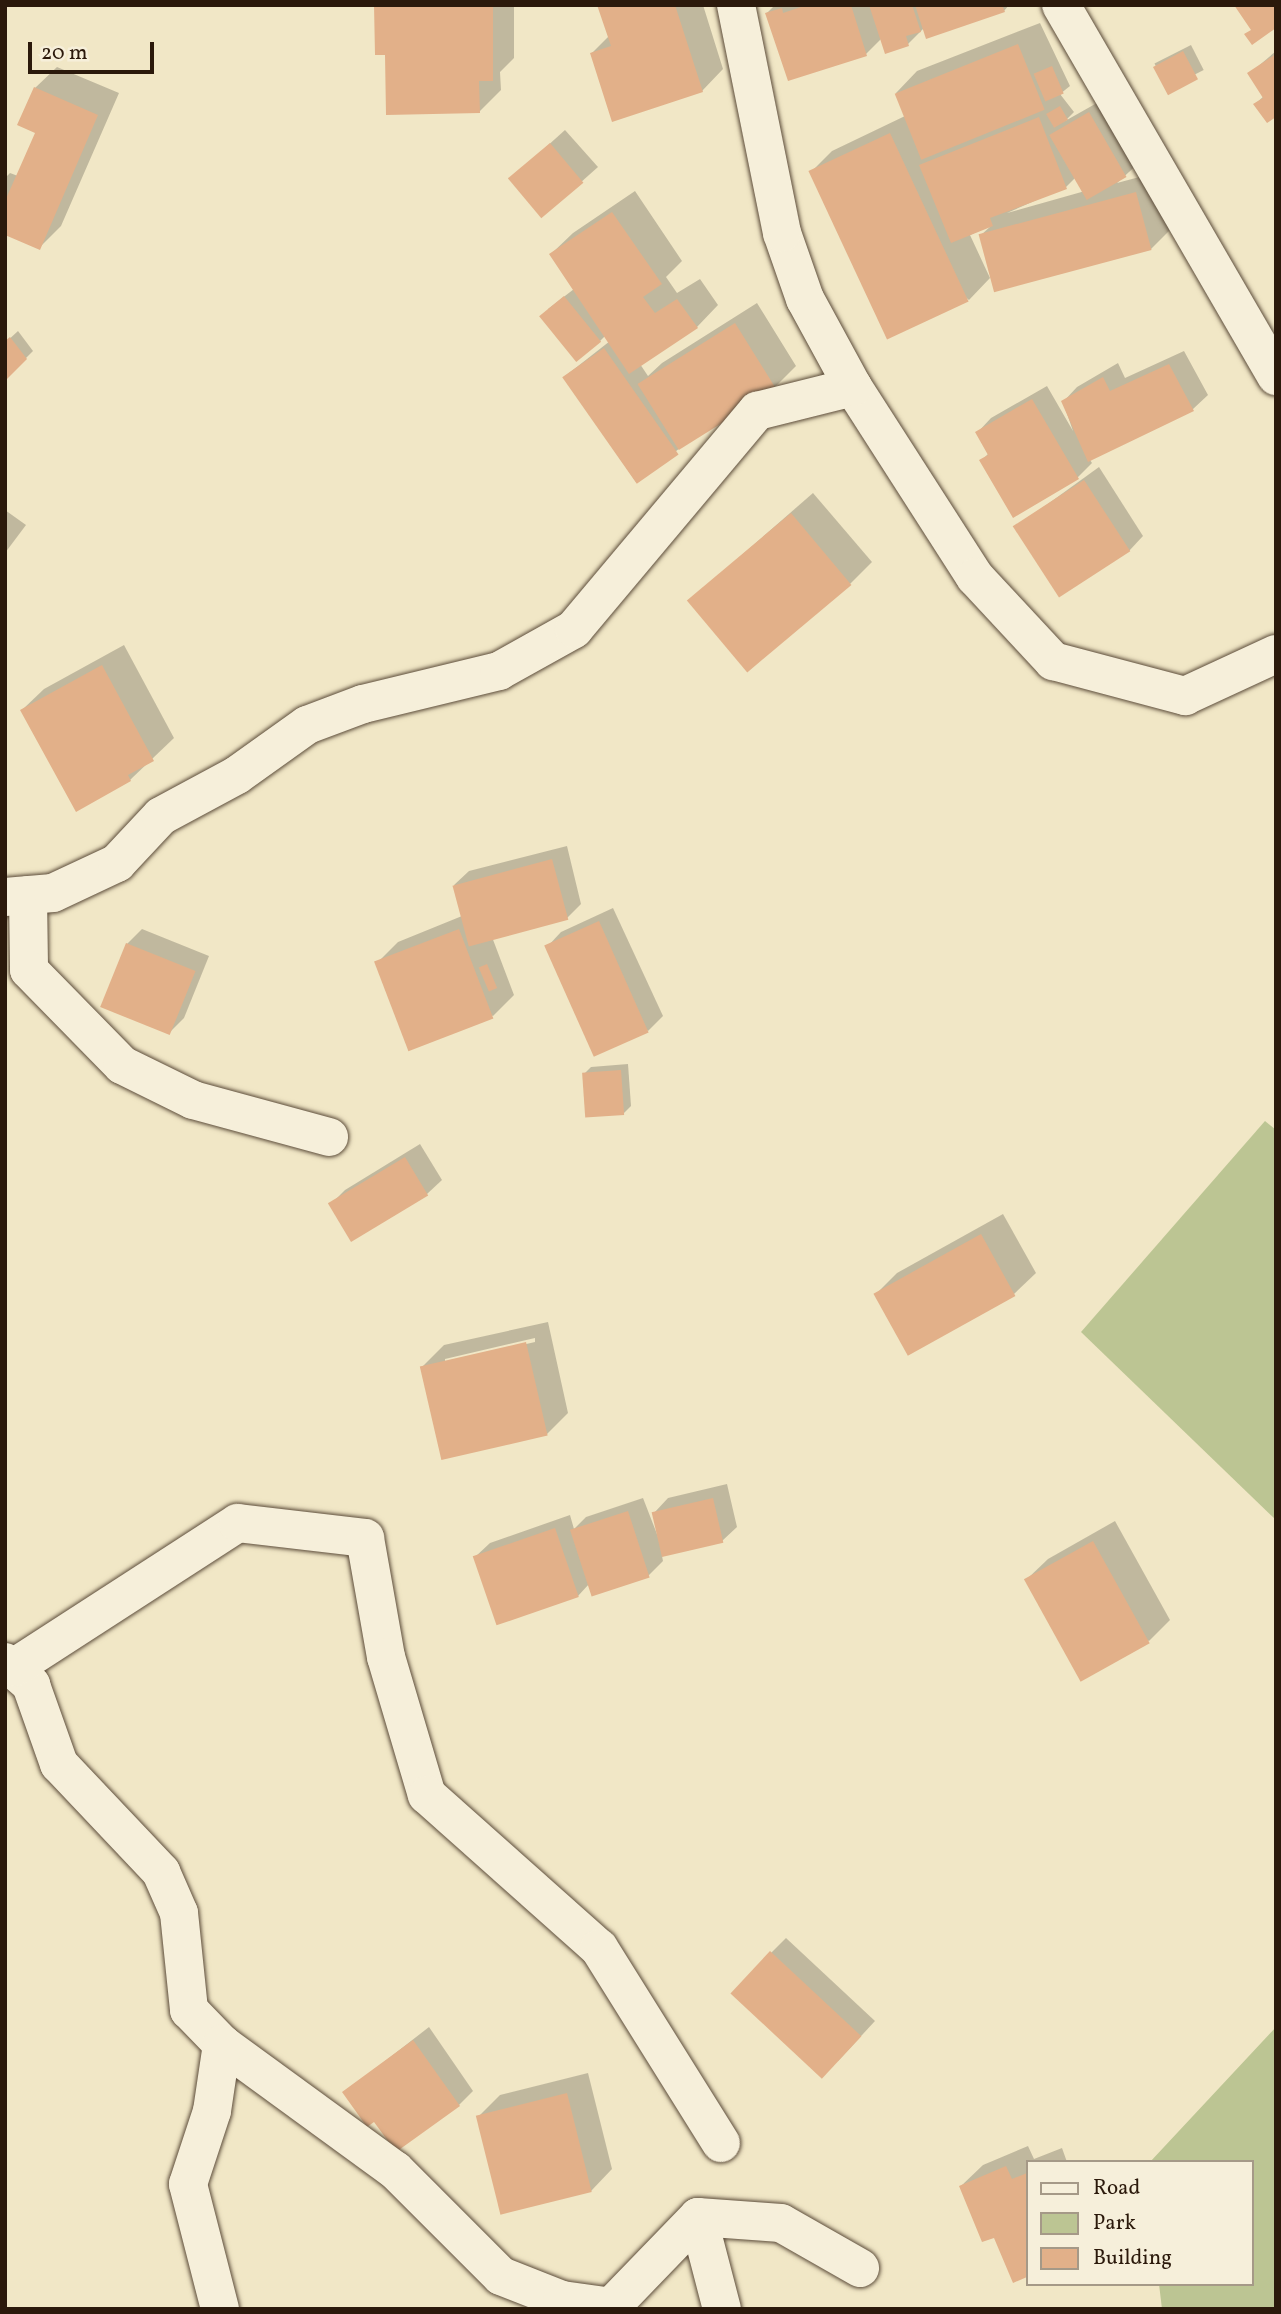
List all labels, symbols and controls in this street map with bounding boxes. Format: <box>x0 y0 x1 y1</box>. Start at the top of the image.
scale bar <box>32 28 158 72</box>
text: 20 m <box>41 39 87 68</box>
legend <box>1026 2160 1253 2286</box>
text: Road <box>1093 2174 1140 2203</box>
text: Park <box>1093 2209 1136 2238</box>
text: Building <box>1093 2244 1172 2273</box>

